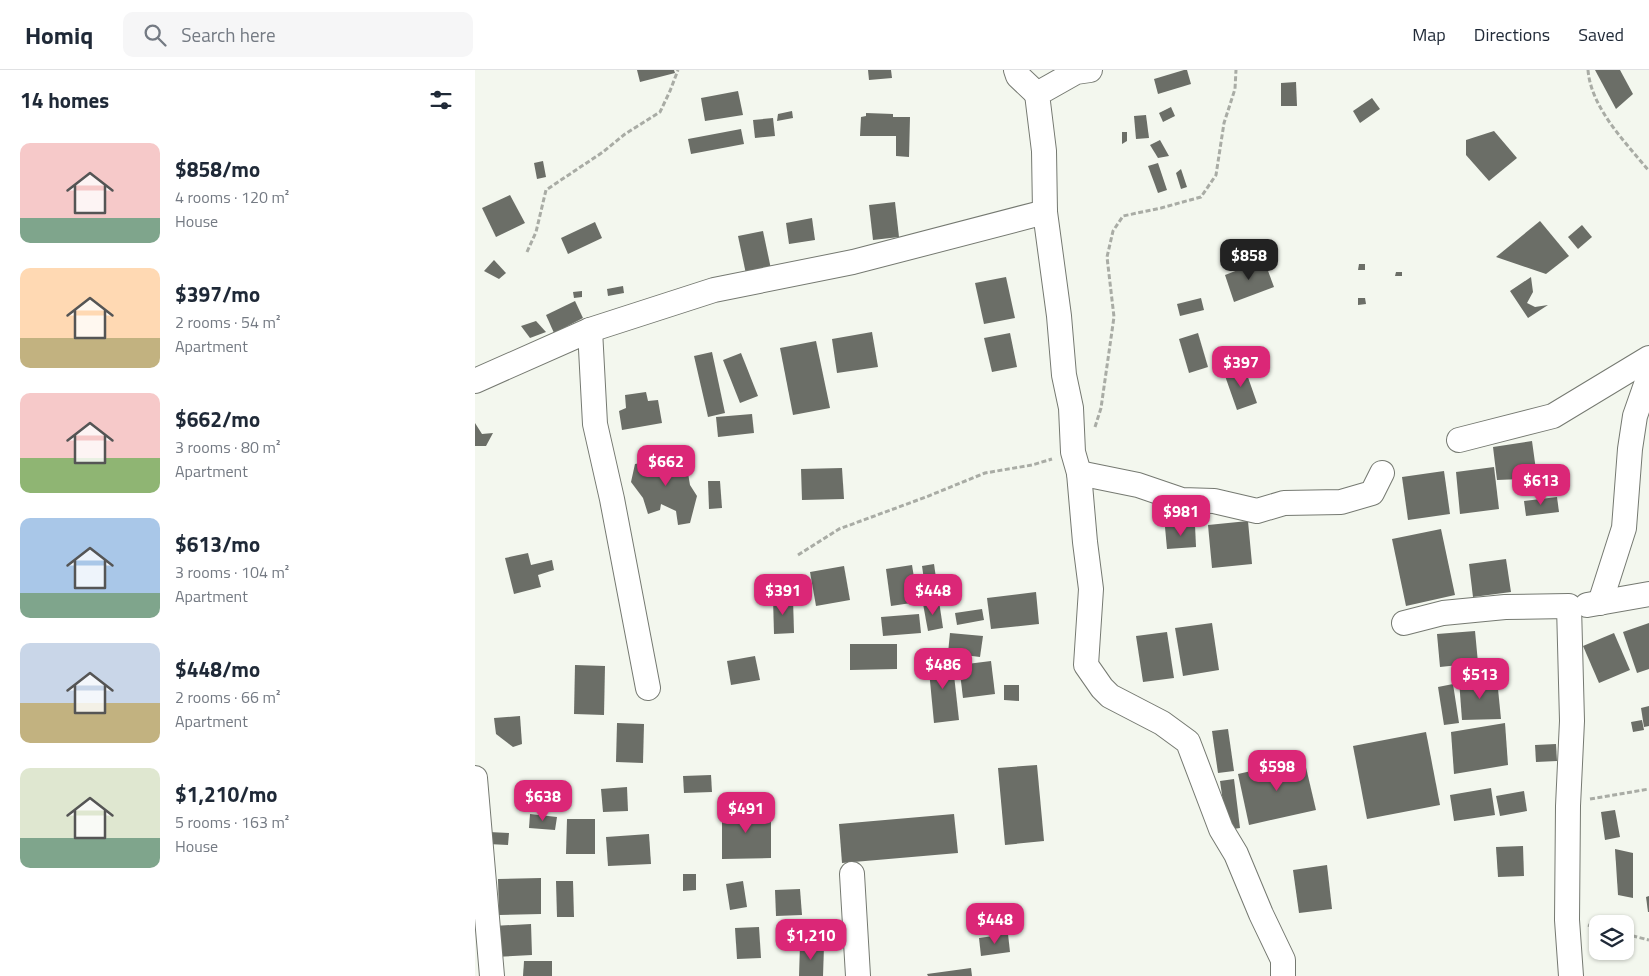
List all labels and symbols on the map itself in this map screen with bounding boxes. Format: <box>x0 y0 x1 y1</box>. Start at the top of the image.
pin: $858 <box>1219 238 1279 281</box>
pin: $397 <box>1211 346 1271 388</box>
pin: $662 <box>636 444 696 487</box>
pin: $613 <box>1511 464 1571 506</box>
pin: $981 <box>1151 494 1211 537</box>
pin: $391 <box>753 574 813 616</box>
pin: $448 <box>903 574 963 616</box>
pin: $486 <box>913 648 973 690</box>
pin: $513 <box>1450 658 1510 700</box>
pin: $598 <box>1247 750 1307 792</box>
pin: $638 <box>513 780 573 822</box>
pin: $491 <box>716 792 776 834</box>
pin: $448 <box>965 902 1025 945</box>
pin: $1,210 <box>770 918 852 961</box>

